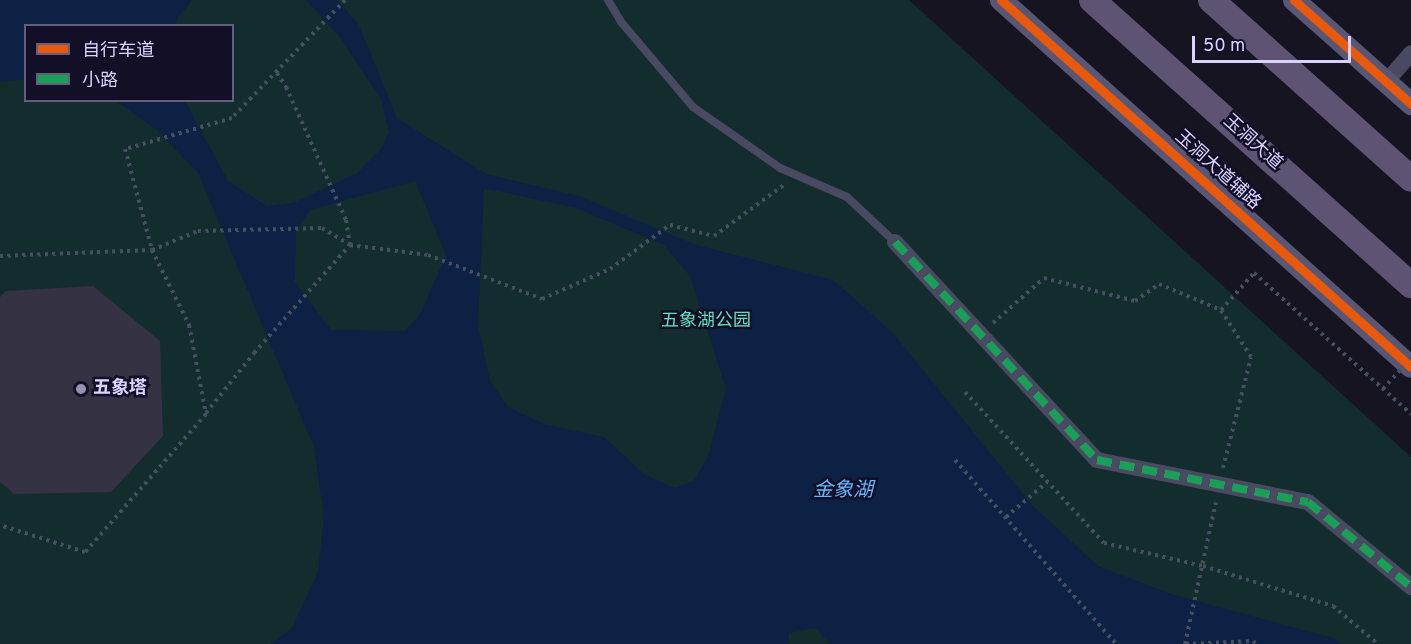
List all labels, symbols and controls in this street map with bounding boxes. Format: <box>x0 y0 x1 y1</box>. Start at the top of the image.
legend <box>24 24 234 102</box>
scale bar <box>1195 24 1354 62</box>
text: 50 m <box>1203 35 1245 58</box>
text: 自行车道 <box>82 40 154 63</box>
text: 小路 <box>82 70 118 93</box>
street label: 玉洞大道 <box>1218 111 1286 175</box>
street label: 玉洞大道辅路 <box>1170 127 1264 215</box>
park label: 五象湖公园 <box>661 311 751 333</box>
place label: 五象塔 <box>93 378 147 400</box>
marker: 五象塔 <box>74 382 88 396</box>
water label: 金象湖 <box>813 479 873 503</box>

